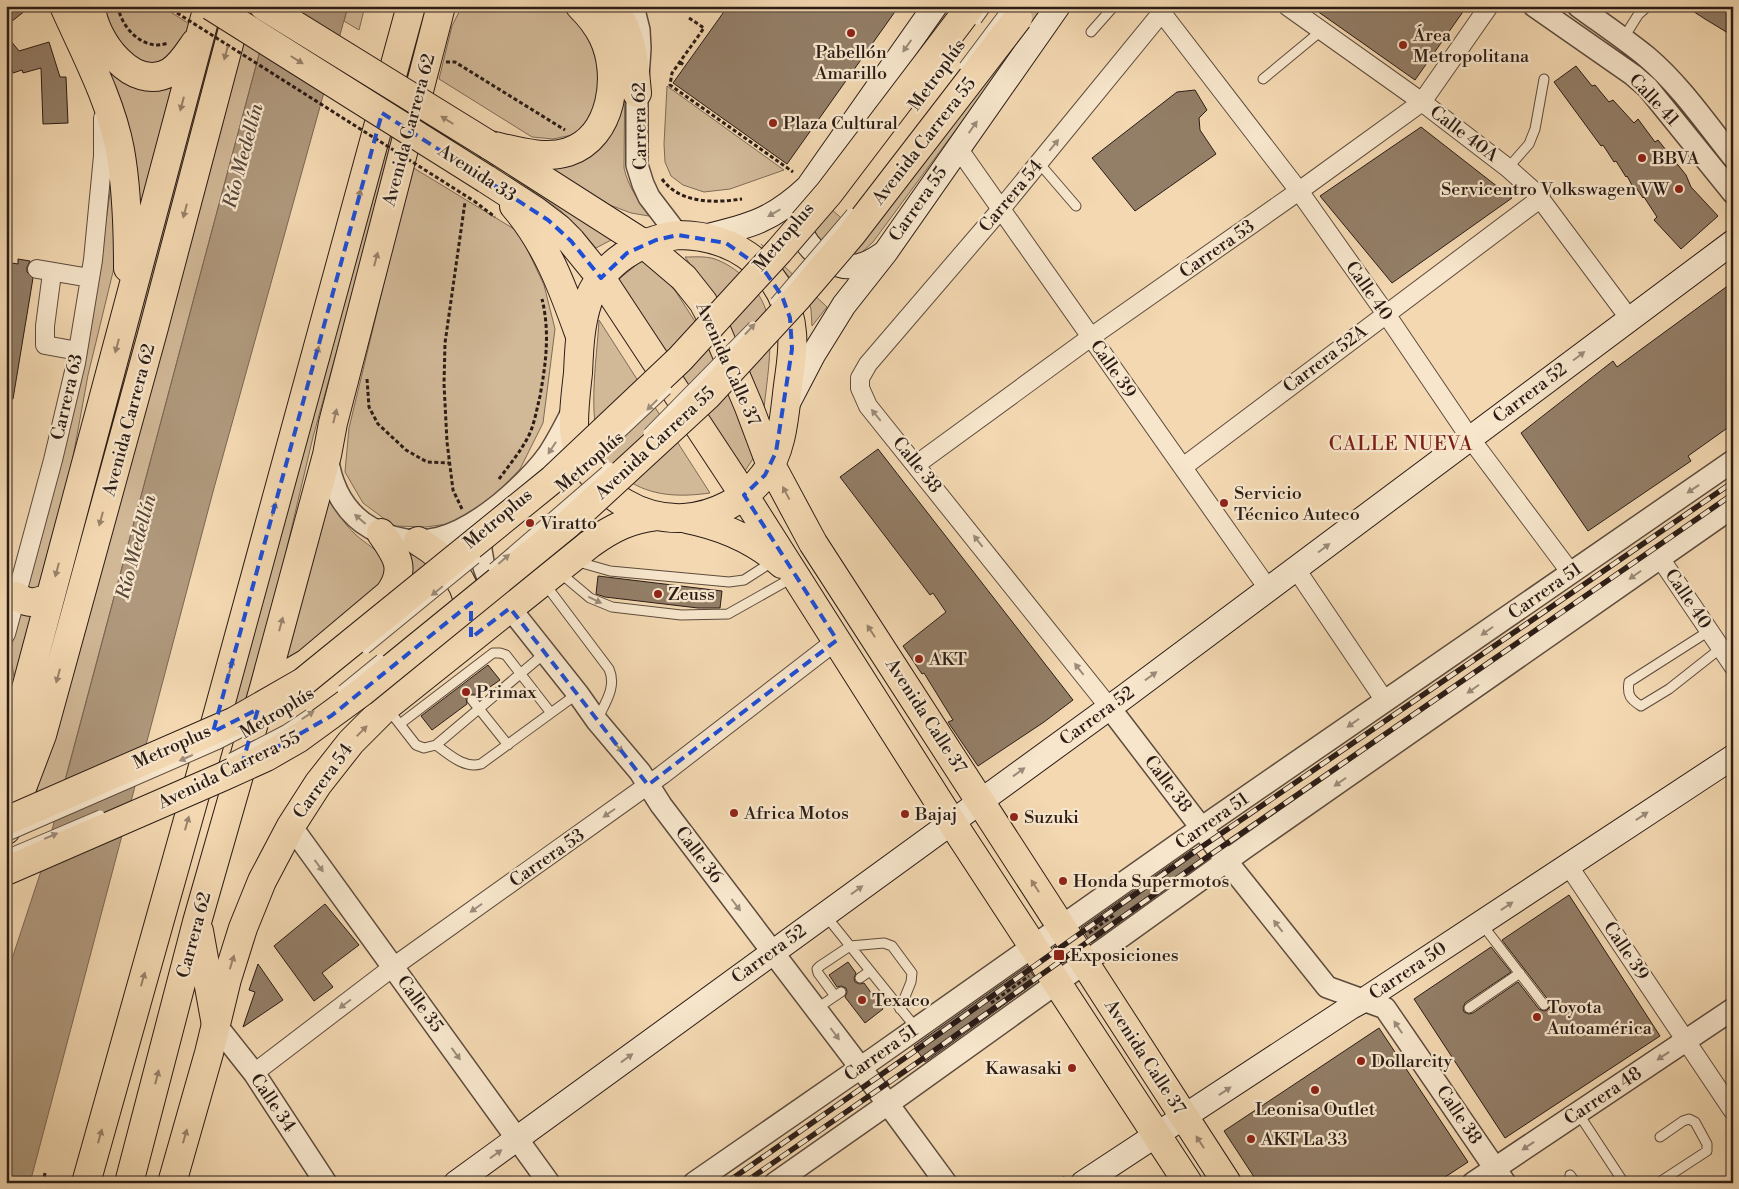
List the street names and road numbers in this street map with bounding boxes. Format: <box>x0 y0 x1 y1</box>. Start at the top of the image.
street label: Metroplús <box>903 35 971 115</box>
street label: Avenida Carrera 62 <box>377 51 440 210</box>
street label: Calle 41 <box>1624 69 1684 131</box>
street label: Avenida Carrera 55 <box>868 73 980 209</box>
street label: Carrera 62 <box>628 82 652 170</box>
street label: Calle 40A <box>1425 101 1503 168</box>
street label: Avenida 33 <box>433 139 521 207</box>
street label: Carrera 54 <box>974 155 1048 237</box>
street label: Carrera 55 <box>884 162 952 246</box>
street label: Metroplus <box>749 198 820 276</box>
street label: Carrera 53 <box>1175 215 1259 283</box>
street label: Calle 40 <box>1340 257 1398 325</box>
street label: Avenida Calle 37 <box>690 298 765 429</box>
street label: Carrera 52A <box>1278 320 1372 398</box>
street label: Calle 39 <box>1085 335 1141 403</box>
street label: Avenida Carrera 62 <box>97 341 160 500</box>
street label: Carrera 63 <box>46 352 88 442</box>
street label: Carrera 52 <box>1488 358 1572 428</box>
street label: Avenida Carrera 55 <box>590 381 720 505</box>
street label: Metroplús <box>551 426 629 498</box>
street label: Calle 38 <box>887 432 947 498</box>
street label: Metroplus <box>459 483 537 554</box>
street label: Carrera 51 <box>1504 557 1586 625</box>
street label: Calle 40 <box>1660 565 1716 633</box>
street label: Avenida Calle 37 <box>880 653 972 778</box>
street label: Carrera 52 <box>1055 681 1139 751</box>
street label: Metroplús <box>236 682 319 744</box>
street label: Metroplus <box>129 720 215 774</box>
street label: Avenida Carrera 55 <box>153 726 304 815</box>
street label: Carrera 54 <box>288 738 358 823</box>
street label: Calle 38 <box>1139 751 1197 817</box>
street label: Carrera 51 <box>1171 787 1253 855</box>
street label: Calle 36 <box>670 822 728 888</box>
street label: Carrera 53 <box>505 824 589 892</box>
street label: Carrera 62 <box>171 890 217 980</box>
street label: Calle 39 <box>1598 917 1654 985</box>
street label: Carrera 52 <box>727 919 811 989</box>
street label: Carrera 50 <box>1365 937 1451 1005</box>
street label: Calle 35 <box>392 971 448 1037</box>
street label: Avenida Calle 37 <box>1099 994 1191 1119</box>
street label: Carrera 51 <box>840 1019 922 1087</box>
street label: Carrera 48 <box>1560 1062 1646 1130</box>
street label: Calle 34 <box>245 1069 301 1137</box>
street label: Calle 38 <box>1431 1081 1487 1149</box>

